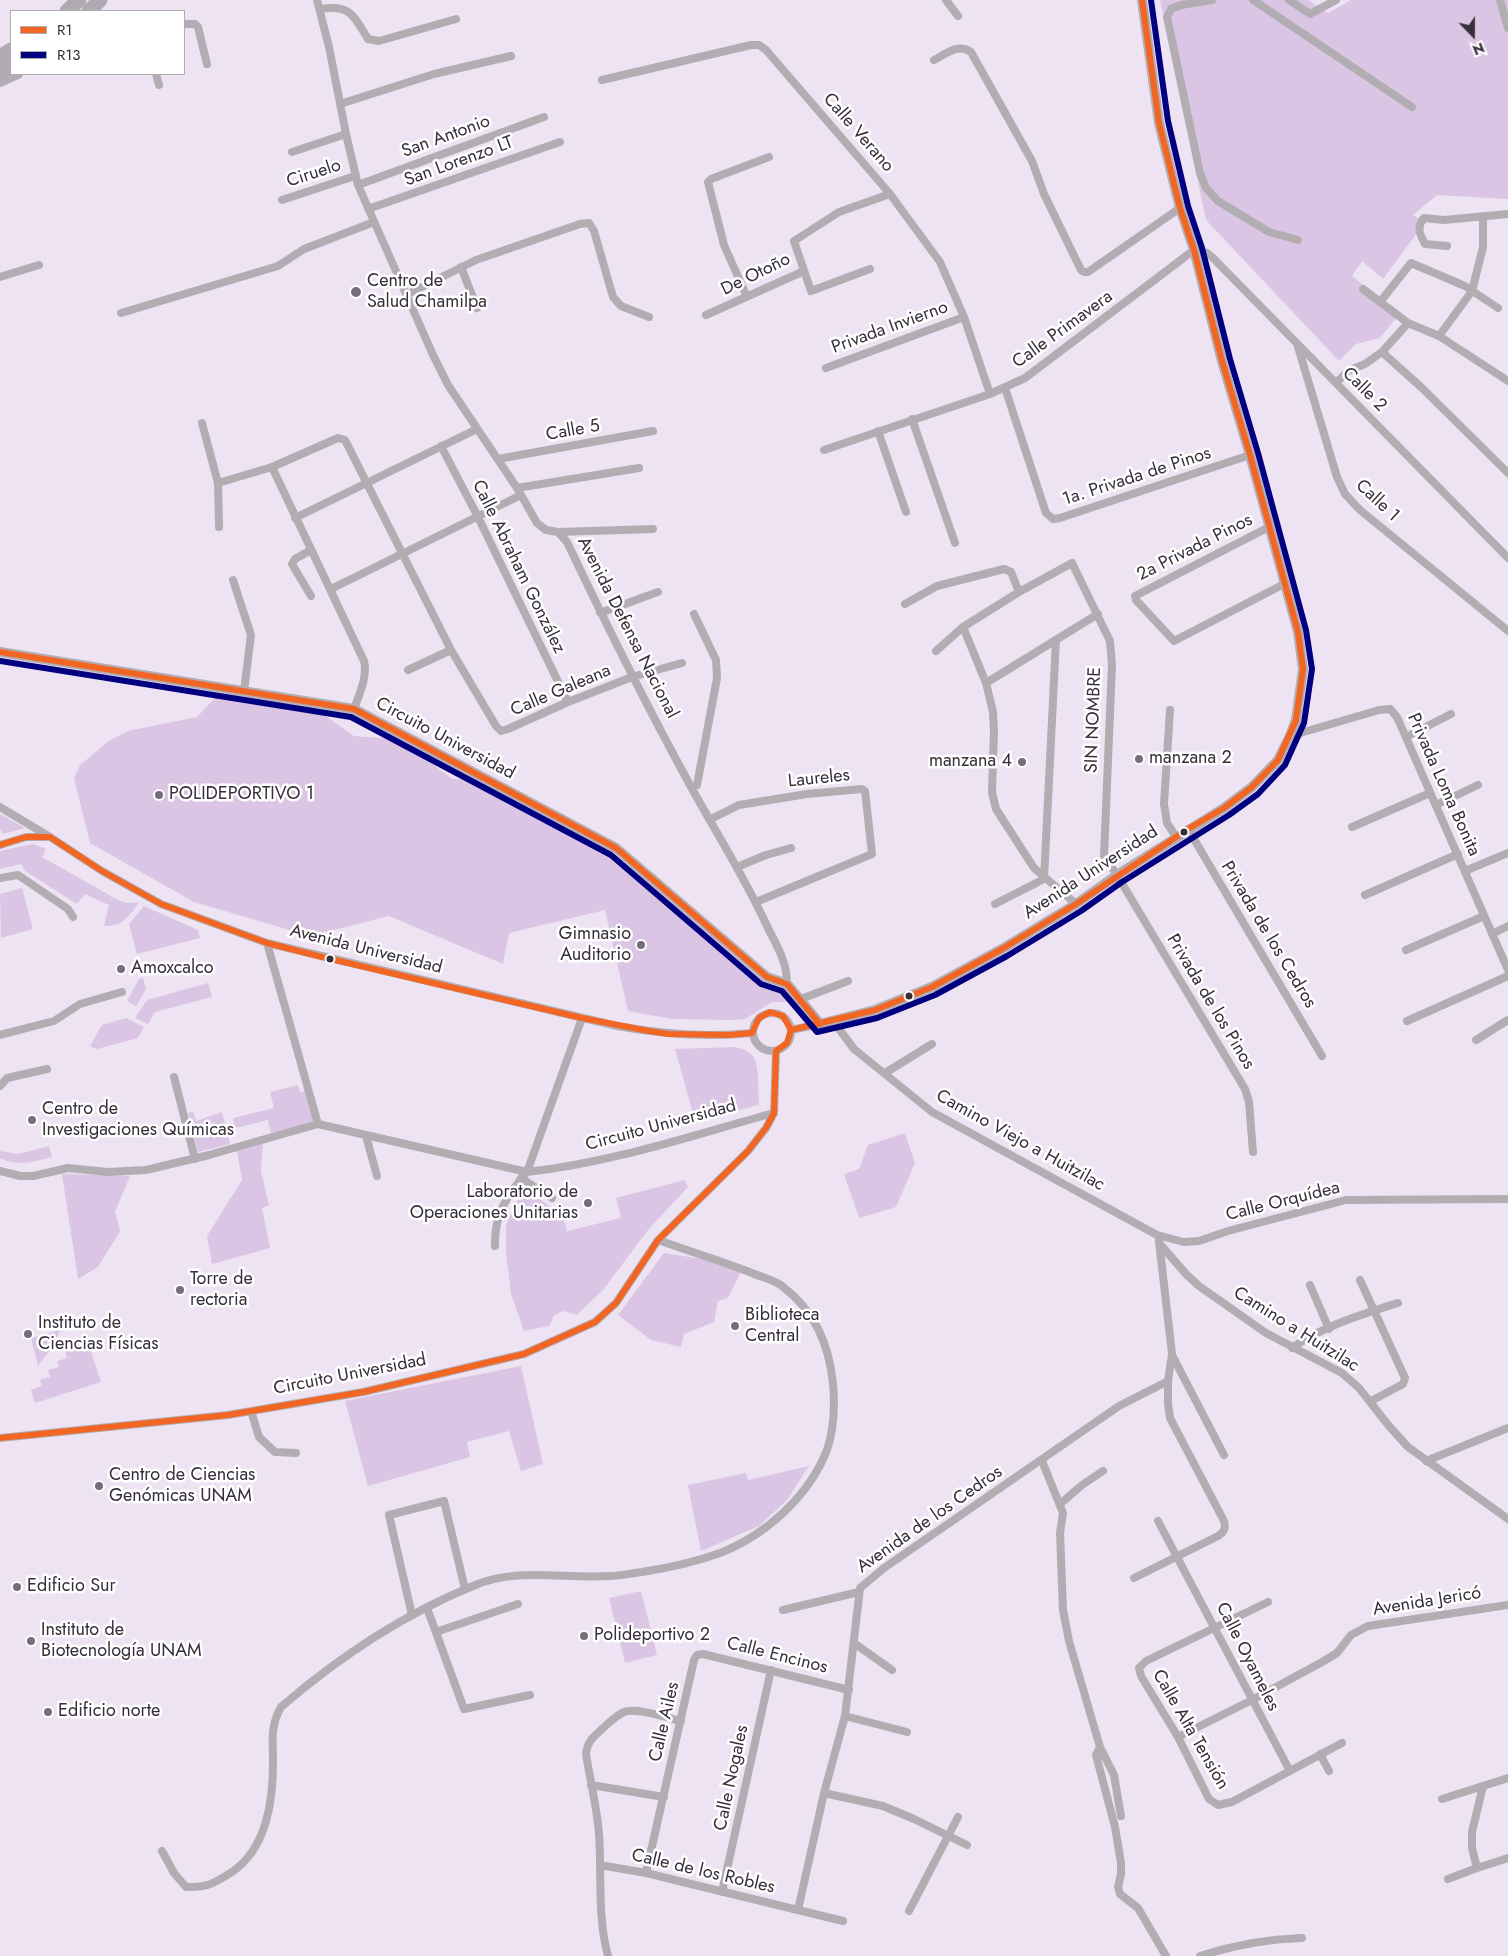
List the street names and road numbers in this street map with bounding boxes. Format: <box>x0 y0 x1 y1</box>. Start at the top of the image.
street label: Calle Verano <box>818 89 898 177</box>
street label: San Antonio <box>399 111 493 163</box>
street label: San Lorenzo LT <box>402 132 516 192</box>
street label: Ciruelo <box>284 155 344 193</box>
street label: De Otoño <box>718 249 794 301</box>
street label: Calle Primavera <box>1009 286 1117 374</box>
street label: Privada Invierno <box>829 297 951 359</box>
street label: Calle 2 <box>1337 363 1391 417</box>
street label: Calle 5 <box>544 416 602 446</box>
street label: 1a. Privada de Pinos <box>1060 443 1214 511</box>
street label: Calle 1 <box>1351 475 1403 527</box>
street label: Calle Abraham González <box>467 477 569 657</box>
street label: 2a Privada Pinos <box>1134 510 1256 586</box>
street label: Avenida Defensa Nacional <box>572 534 682 722</box>
street label: Calle Galeana <box>508 660 614 722</box>
street label: SIN NOMBRE <box>1081 666 1107 774</box>
street label: Circuito Universidad <box>372 693 518 785</box>
street label: Privada Loma Bonita <box>1402 710 1484 860</box>
street label: Laureles <box>787 765 851 793</box>
street label: Avenida Universidad <box>1020 821 1162 925</box>
street label: Privada de los Cedros <box>1216 858 1320 1012</box>
street label: Avenida Universidad <box>288 921 444 979</box>
street label: Privada de los Pinos <box>1161 930 1259 1074</box>
street label: Camino Viejo a Huitzilac <box>932 1086 1108 1196</box>
street label: Circuito Universidad <box>583 1096 739 1156</box>
street label: Calle Orquídea <box>1224 1177 1342 1227</box>
street label: Camino a Huitzilac <box>1229 1283 1363 1377</box>
street label: Circuito Universidad <box>272 1350 428 1400</box>
street label: Avenida de los Cedros <box>853 1462 1007 1578</box>
street label: Avenida Jericó <box>1371 1583 1483 1621</box>
street label: Calle Oyameles <box>1210 1599 1284 1715</box>
street label: Calle Encinos <box>724 1633 830 1679</box>
street label: Calle Alta Tensión <box>1147 1666 1233 1794</box>
street label: Calle Ailes <box>645 1680 685 1764</box>
street label: Calle Nogales <box>710 1723 754 1833</box>
street label: Calle de los Robles <box>629 1845 777 1899</box>

